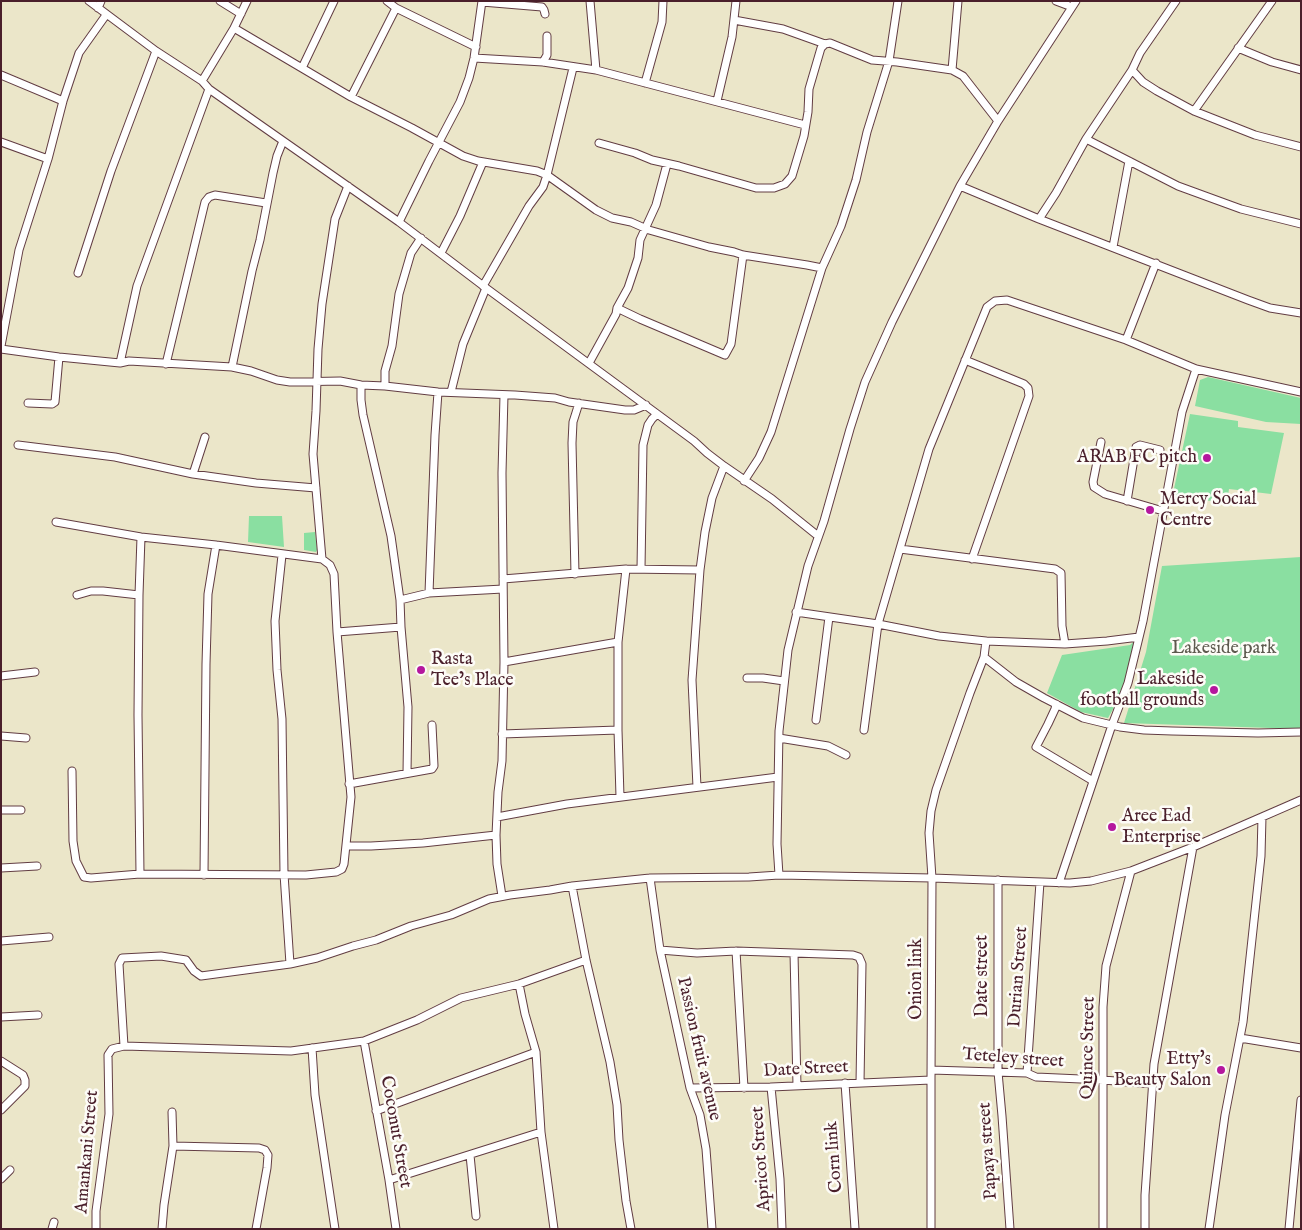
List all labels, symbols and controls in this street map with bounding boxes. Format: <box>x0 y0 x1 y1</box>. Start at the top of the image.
place label: ARAB FC pitch <box>1077 447 1197 469</box>
marker: ARAB FC pitch <box>1201 452 1213 464</box>
place label: Mercy Social Centre <box>1160 489 1256 532</box>
marker: Mercy Social Centre <box>1144 504 1156 516</box>
park label: Lakeside park <box>1172 638 1276 660</box>
place label: Rasta Tee’s Place <box>431 649 514 692</box>
marker: Rasta Tee’s Place <box>415 664 427 676</box>
place label: Lakeside football grounds <box>1080 669 1204 712</box>
marker: Lakeside football grounds <box>1208 684 1220 696</box>
place label: Aree Ead Enterprise <box>1122 806 1201 849</box>
marker: Aree Ead Enterprise <box>1106 821 1118 833</box>
street label: Durian Street <box>1005 926 1033 1028</box>
street label: Date street <box>972 935 994 1017</box>
street label: Onion link <box>906 938 928 1020</box>
street label: Passion fruit avenue <box>671 975 725 1123</box>
street label: Quince Street <box>1077 996 1101 1100</box>
street label: Teteley street <box>961 1045 1065 1073</box>
place label: Etty's Beauty Salon <box>1114 1049 1211 1092</box>
street label: Date Street <box>763 1057 849 1083</box>
marker: Etty's Beauty Salon <box>1215 1064 1227 1076</box>
street label: Coconut Street <box>375 1074 415 1190</box>
street label: Amankani Street <box>72 1089 104 1215</box>
street label: Papaya street <box>975 1102 1003 1200</box>
street label: Apricot Street <box>748 1106 776 1212</box>
street label: Corn link <box>822 1121 848 1193</box>

